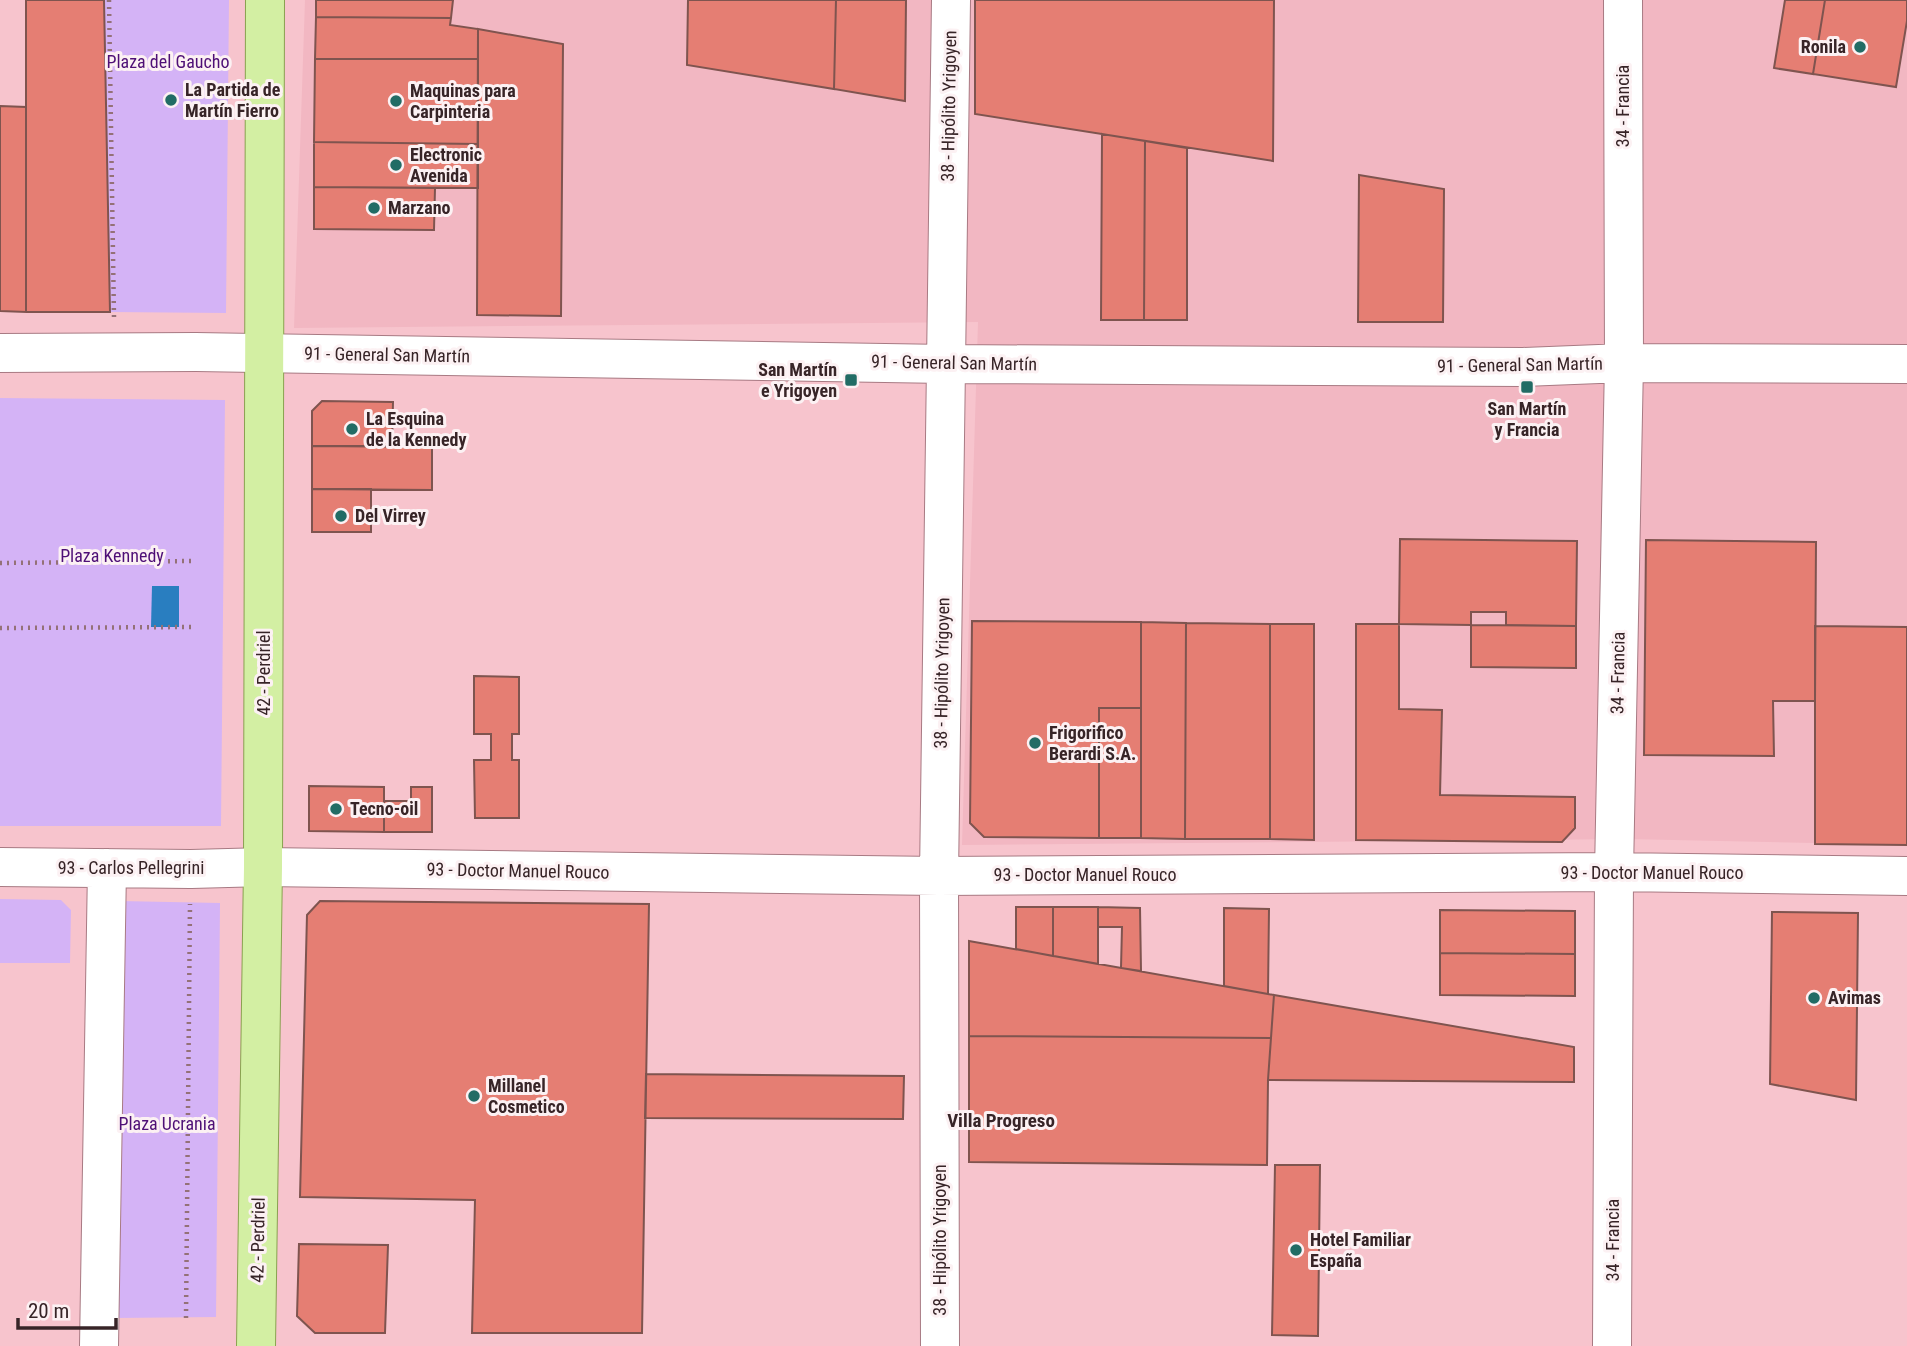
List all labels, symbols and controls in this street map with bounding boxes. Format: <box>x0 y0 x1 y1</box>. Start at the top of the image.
street label: 38 - Hipólito Yrigoyen <box>937 30 960 182</box>
place label: Ronila <box>1801 36 1846 57</box>
marker: Ronila <box>1852 39 1868 55</box>
park label: Plaza del Gaucho <box>106 51 230 72</box>
street label: 34 - Francia <box>1612 65 1633 147</box>
place label: La Partida de Martín Fierro <box>185 79 281 121</box>
place label: Maquinas para Carpinteria <box>410 80 516 122</box>
marker: La Partida de Martín Fierro <box>163 92 179 108</box>
marker: Maquinas para Carpinteria <box>388 93 404 109</box>
place label: Electronic Avenida <box>410 144 482 186</box>
marker: Electronic Avenida <box>388 157 404 173</box>
place label: Marzano <box>388 197 451 218</box>
marker: Marzano <box>366 200 382 216</box>
street label: 91 - General San Martín <box>304 343 470 366</box>
street label: 91 - General San Martín <box>871 351 1037 374</box>
street label: 91 - General San Martín <box>1437 353 1603 376</box>
place label: San Martín e Yrigoyen <box>758 359 837 401</box>
marker: San Martín e Yrigoyen <box>843 372 859 388</box>
marker: San Martín y Francia <box>1519 379 1535 395</box>
place label: San Martín y Francia <box>1488 398 1566 440</box>
place label: La Esquina de la Kennedy <box>366 408 466 450</box>
marker: La Esquina de la Kennedy <box>344 421 360 437</box>
place label: Del Virrey <box>355 505 426 526</box>
marker: Del Virrey <box>333 508 349 524</box>
park label: Plaza Kennedy <box>60 545 164 566</box>
street label: 38 - Hipólito Yrigoyen <box>930 597 953 749</box>
street label: 42 - Perdriel <box>253 630 274 716</box>
street label: 34 - Francia <box>1606 632 1629 714</box>
place label: Frigorifico Berardi S.A. <box>1049 722 1136 764</box>
marker: Frigorifico Berardi S.A. <box>1027 735 1043 751</box>
place label: Tecno-oil <box>350 798 418 819</box>
marker: Tecno-oil <box>328 801 344 817</box>
street label: 93 - Carlos Pellegrini <box>58 857 204 878</box>
street label: 93 - Doctor Manuel Rouco <box>426 858 610 883</box>
street label: 93 - Doctor Manuel Rouco <box>1561 862 1743 883</box>
street label: 93 - Doctor Manuel Rouco <box>994 864 1176 885</box>
place label: Avimas <box>1828 987 1881 1008</box>
marker: Avimas <box>1806 990 1822 1006</box>
place label: Millanel Cosmetico <box>488 1075 565 1117</box>
marker: Millanel Cosmetico <box>466 1088 482 1104</box>
district label: Villa Progreso <box>947 1109 1055 1132</box>
park label: Plaza Ucrania <box>118 1113 216 1134</box>
street label: 38 - Hipólito Yrigoyen <box>929 1164 950 1316</box>
street label: 42 - Perdriel <box>246 1197 269 1283</box>
street label: 34 - Francia <box>1602 1199 1623 1281</box>
place label: Hotel Familiar España <box>1310 1229 1411 1271</box>
marker: Hotel Familiar España <box>1288 1242 1304 1258</box>
scale bar <box>18 1286 116 1330</box>
text: 20 m <box>28 1299 69 1323</box>

